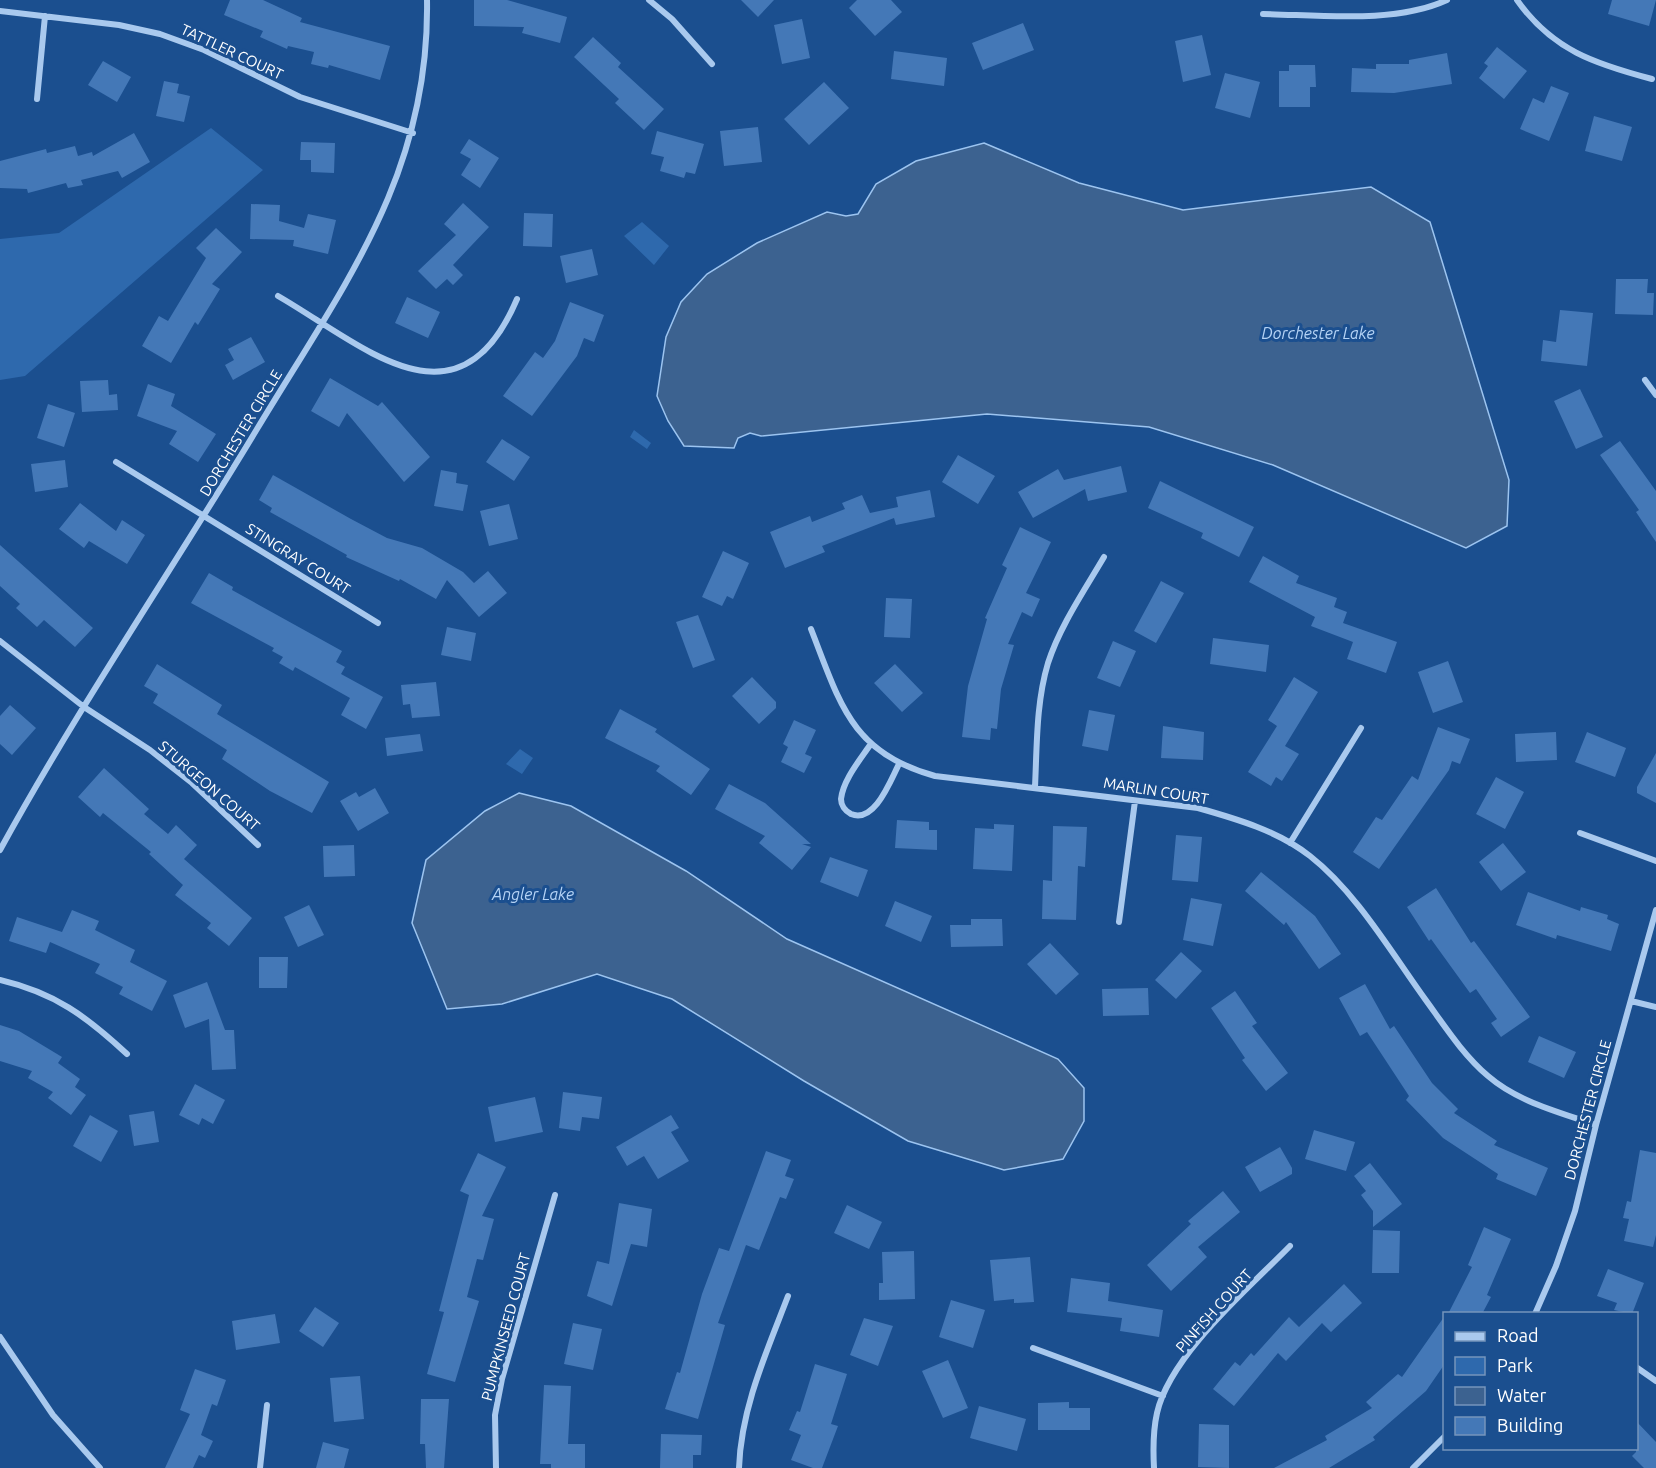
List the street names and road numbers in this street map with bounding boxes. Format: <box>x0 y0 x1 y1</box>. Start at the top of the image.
street label: TATTLER COURT <box>178 20 287 83</box>
street label: DORCHESTER CIRCLE <box>196 366 285 499</box>
street label: STINGRAY COURT <box>243 520 354 598</box>
street label: STURGEON COURT <box>155 737 264 835</box>
street label: MARLIN COURT <box>1102 774 1211 807</box>
street label: DORCHESTER CIRCLE <box>1561 1038 1614 1182</box>
street label: PUMPKINSEED COURT <box>478 1251 534 1403</box>
street label: PINFISH COURT <box>1172 1265 1256 1356</box>

